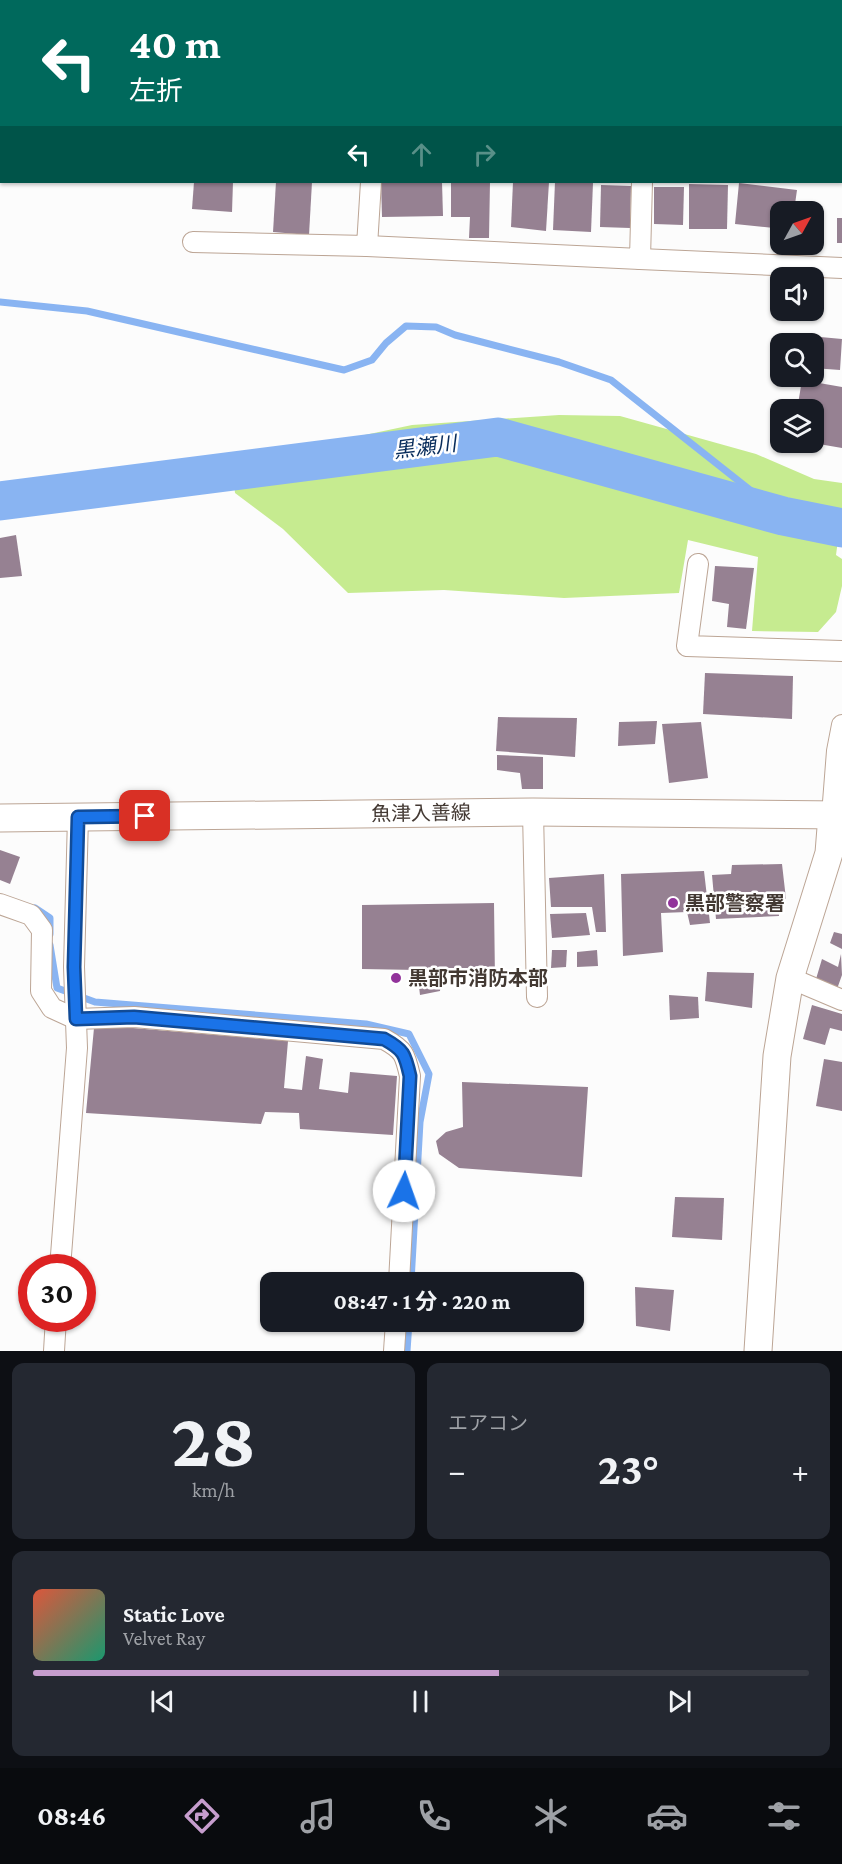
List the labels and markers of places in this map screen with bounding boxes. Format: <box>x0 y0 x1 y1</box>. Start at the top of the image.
pin <box>119 790 170 841</box>
place label: 黒部警察署 <box>685 892 785 914</box>
marker: 黒部警察署 <box>666 896 680 910</box>
place label: 黒部市消防本部 <box>408 967 548 989</box>
marker: 黒部市消防本部 <box>389 971 403 985</box>

